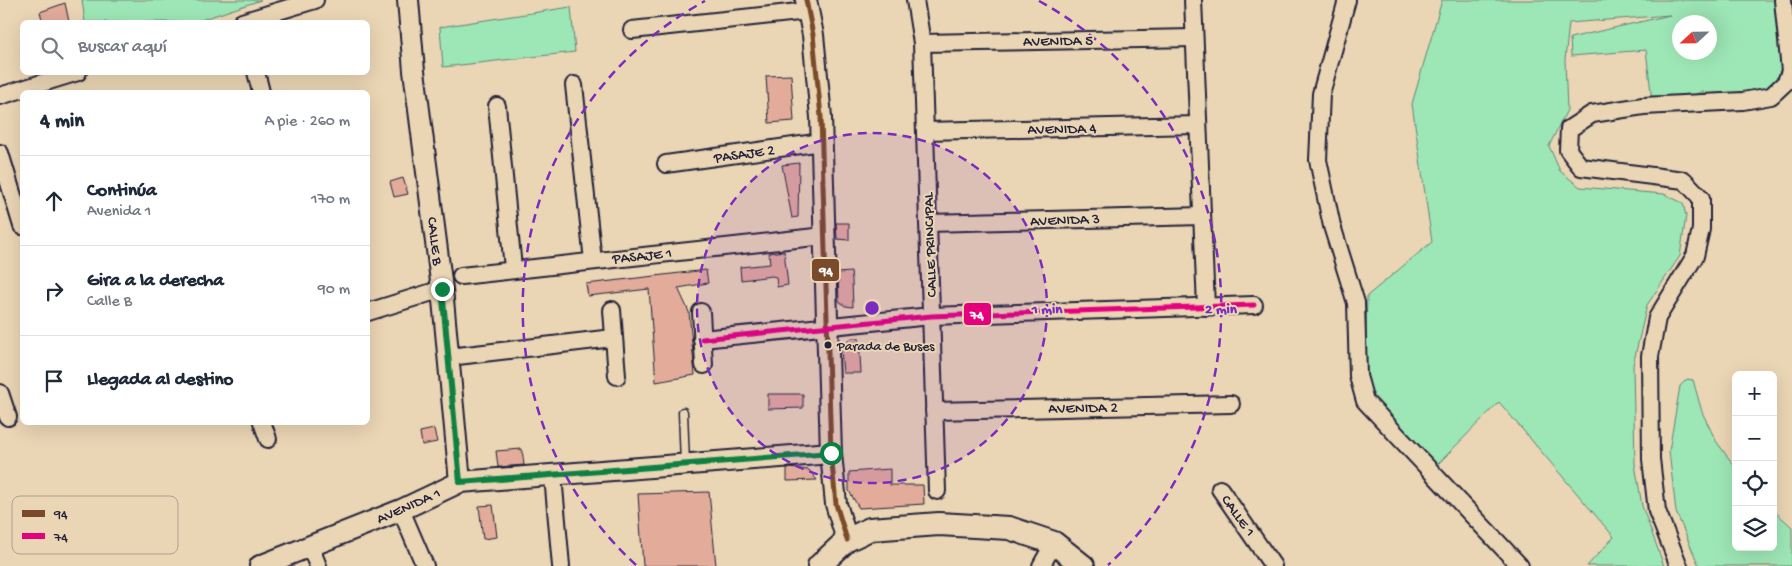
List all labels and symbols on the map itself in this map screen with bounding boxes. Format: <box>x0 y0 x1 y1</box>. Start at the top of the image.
north arrow <box>1672 15 1717 60</box>
street label: AVENIDA 5 <box>1023 32 1093 52</box>
street label: AVENIDA 4 <box>1027 120 1097 140</box>
street label: PASAJE 2 <box>712 142 776 168</box>
street label: CALLE PRINCIPAL <box>920 192 942 298</box>
street label: AVENIDA 3 <box>1030 211 1101 231</box>
street label: CALLE B <box>422 216 446 267</box>
street label: PASAJE 1 <box>611 245 673 269</box>
line badge: 94 <box>811 258 840 282</box>
text: 94 <box>818 264 833 281</box>
route end <box>431 278 454 301</box>
centre of rings <box>863 299 881 317</box>
text: 1 min <box>1031 301 1063 319</box>
text: 2 min <box>1205 301 1238 319</box>
line badge: 74 <box>963 302 992 326</box>
text: 74 <box>969 308 984 325</box>
place label: Parada de Buses <box>836 339 935 356</box>
marker: Parada de Buses <box>823 340 833 350</box>
street label: AVENIDA 2 <box>1048 399 1118 419</box>
route start <box>820 442 843 465</box>
street label: AVENIDA 1 <box>374 485 444 529</box>
street label: CALLE 1 <box>1216 492 1258 540</box>
legend <box>12 496 178 554</box>
text: 94 <box>53 507 68 524</box>
text: 74 <box>53 530 68 547</box>

